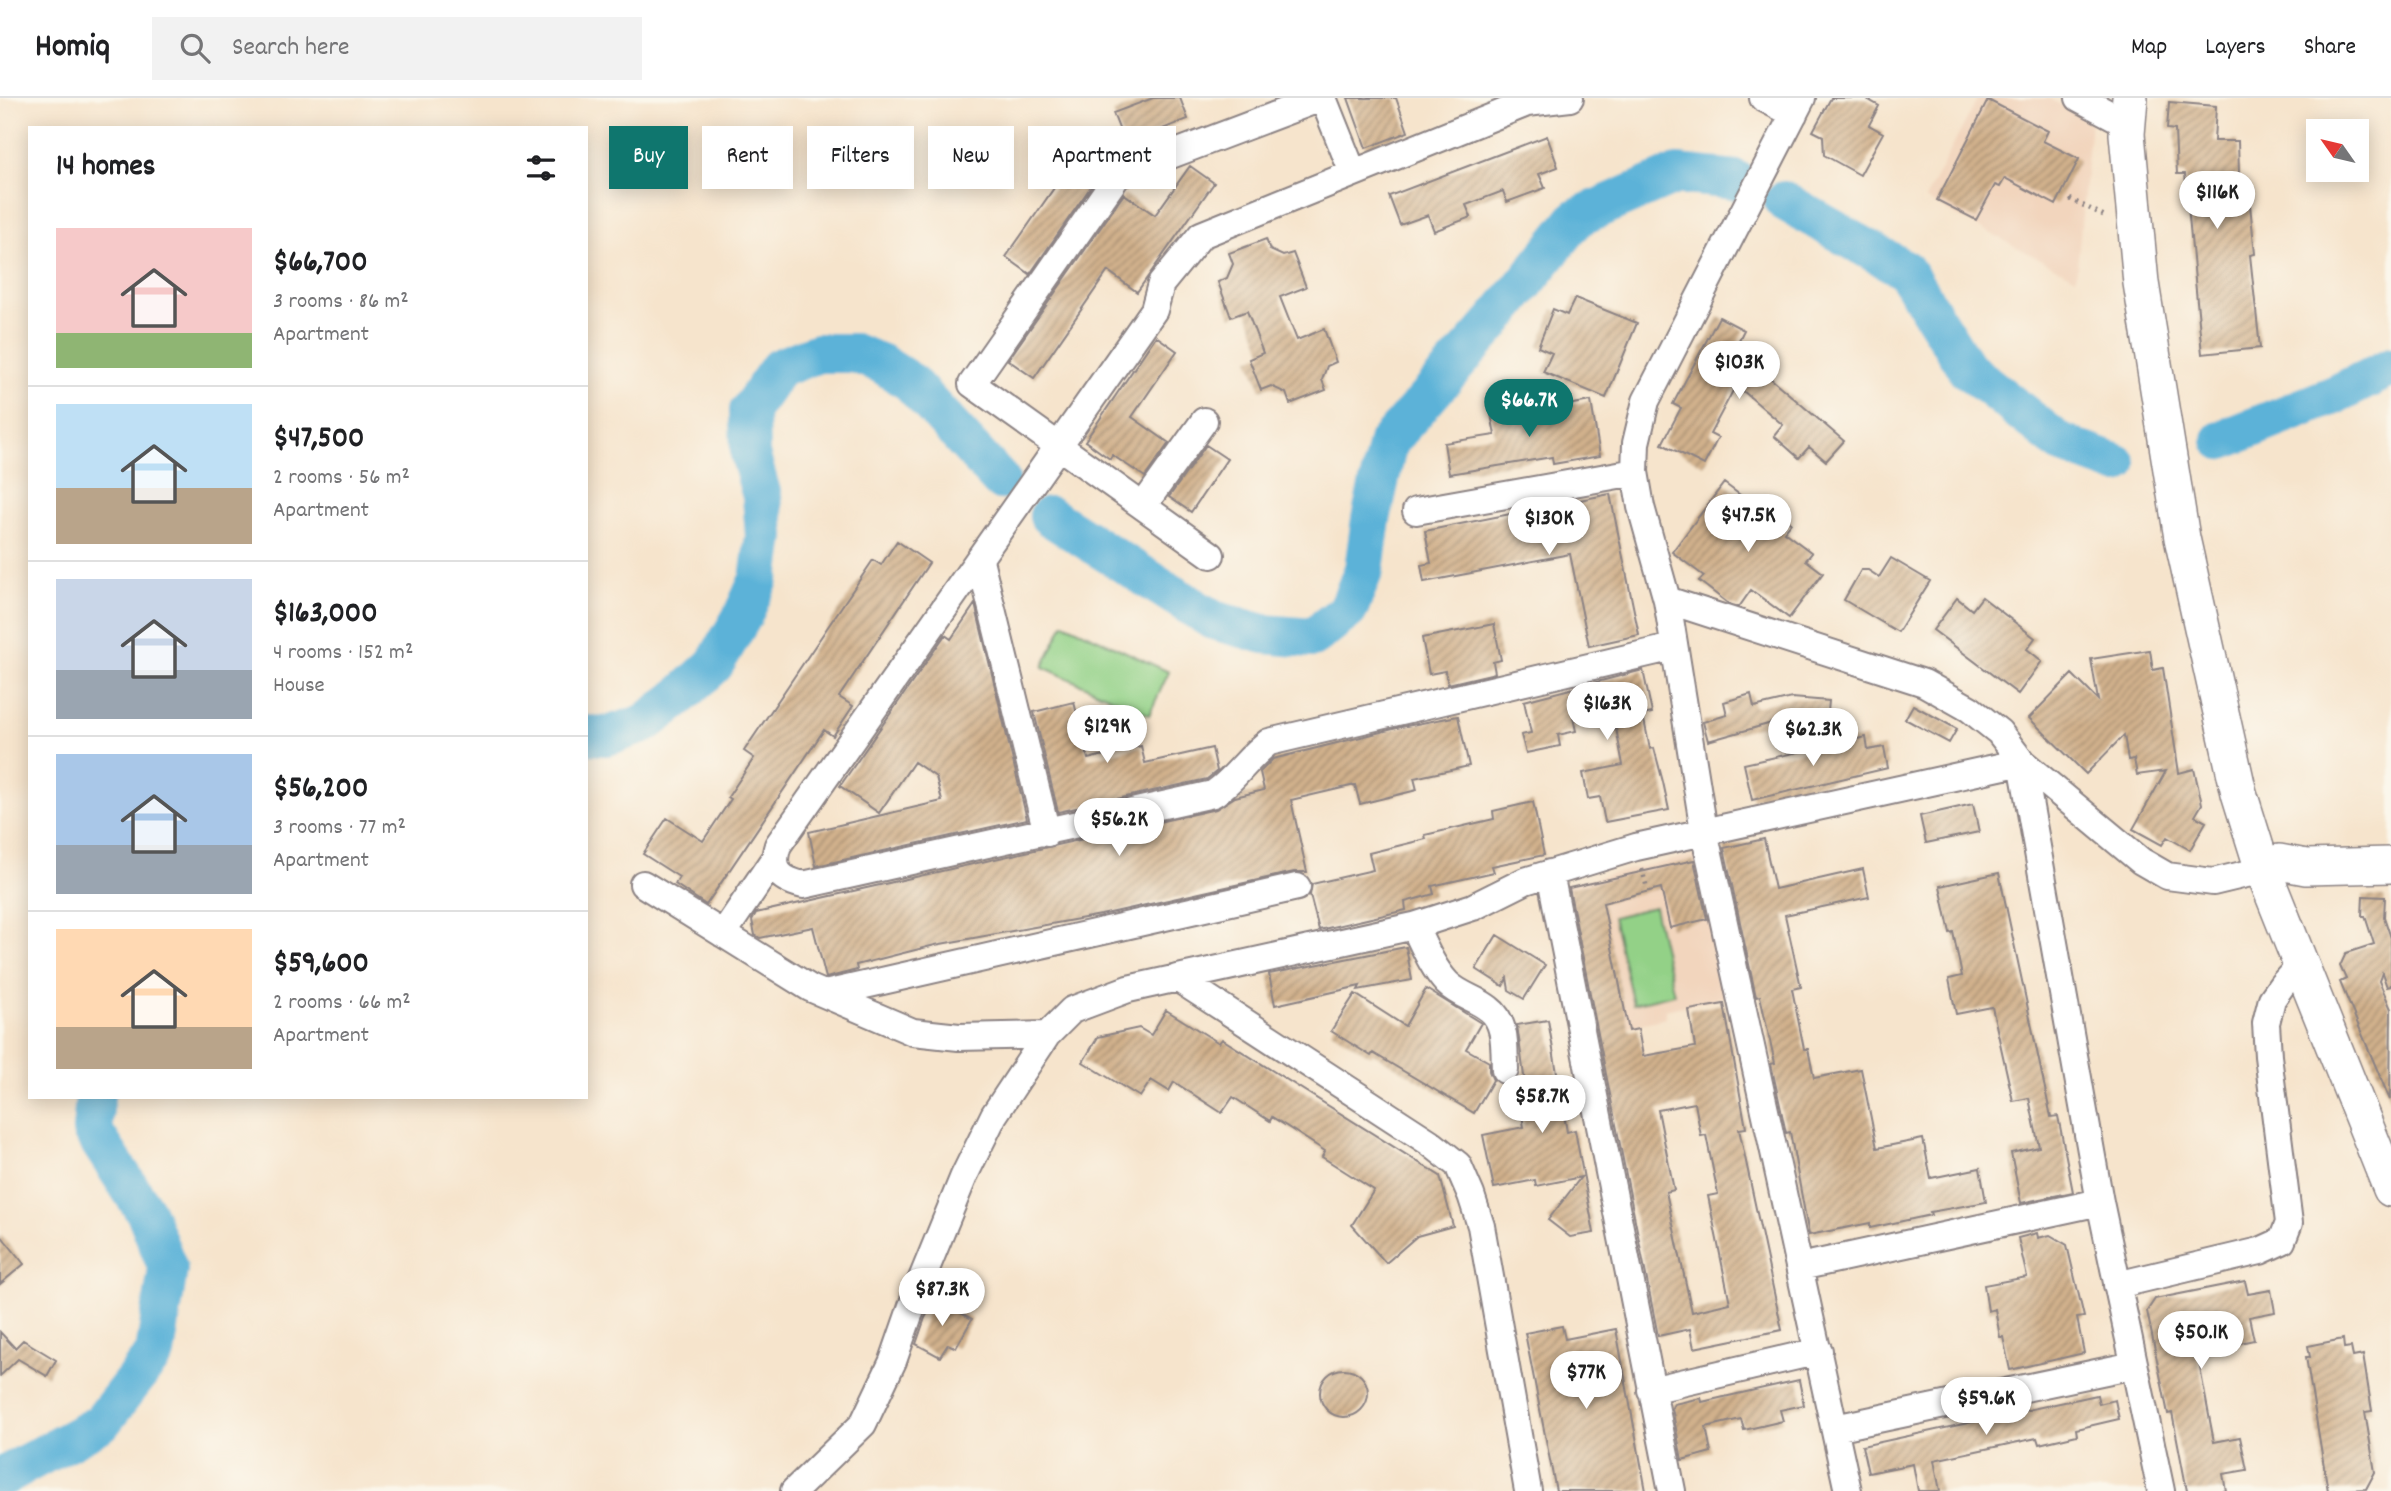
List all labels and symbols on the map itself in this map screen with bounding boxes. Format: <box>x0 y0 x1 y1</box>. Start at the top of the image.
north arrow <box>2306 119 2370 182</box>
pin: $116K <box>2168 172 2266 231</box>
pin: $103K <box>1690 342 1788 401</box>
pin: $66.7K <box>1472 380 1586 439</box>
pin: $47.5K <box>1691 494 1805 554</box>
pin: $130K <box>1500 498 1598 557</box>
pin: $163K <box>1558 682 1656 742</box>
pin: $129K <box>1058 706 1156 765</box>
pin: $62.3K <box>1756 708 1870 768</box>
pin: $56.2K <box>1062 798 1176 858</box>
pin: $58.7K <box>1485 1076 1599 1135</box>
pin: $87.3K <box>885 1268 999 1328</box>
pin: $50.1K <box>2144 1312 2258 1371</box>
pin: $77K <box>1545 1352 1627 1411</box>
pin: $59.6K <box>1929 1378 2043 1437</box>

